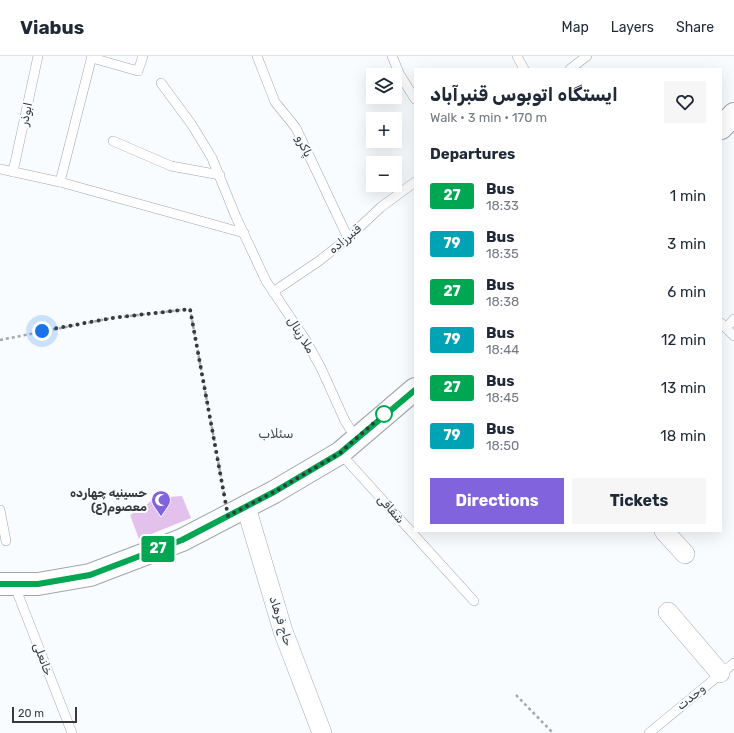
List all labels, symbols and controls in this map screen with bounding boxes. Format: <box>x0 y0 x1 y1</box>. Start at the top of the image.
text: Viabus <box>20 16 84 39</box>
text: Map <box>562 19 589 36</box>
text: Layers <box>611 19 654 36</box>
text: Share <box>676 19 714 36</box>
map controls <box>366 68 402 192</box>
button: layers <box>366 68 402 104</box>
button: heart <box>664 81 706 123</box>
text: ایستگاه اتوبوس قنبرآباد <box>430 83 618 106</box>
street label: ابوذر <box>17 101 36 128</box>
text: Walk · 3 min · 170 m <box>430 110 547 125</box>
button: + <box>366 112 402 148</box>
street label: پاکرو <box>292 133 315 160</box>
text: Departures <box>430 145 515 163</box>
button: − <box>366 156 402 192</box>
text: Bus <box>486 180 514 198</box>
text: 27 <box>443 187 461 204</box>
text: 1 min <box>670 187 706 205</box>
text: 18:33 <box>486 198 519 213</box>
street label: قنبرزاده <box>326 221 365 257</box>
text: Bus <box>486 228 514 246</box>
text: 79 <box>444 235 461 252</box>
text: 3 min <box>667 235 706 253</box>
text: 18:35 <box>486 246 519 261</box>
text: Bus <box>486 276 514 294</box>
text: 27 <box>443 283 461 300</box>
text: 6 min <box>667 283 706 301</box>
text: 18:38 <box>486 294 519 309</box>
street label: ملا زینال <box>284 314 318 357</box>
your location <box>32 321 52 341</box>
text: Bus <box>486 324 514 342</box>
text: 79 <box>444 331 461 348</box>
text: 12 min <box>661 331 706 349</box>
text: 18:44 <box>486 342 519 357</box>
text: Bus <box>486 372 514 390</box>
text: 27 <box>443 379 461 396</box>
text: 13 min <box>661 379 706 397</box>
text: 18:45 <box>486 390 519 405</box>
unlabelled marker <box>375 405 393 423</box>
text: Bus <box>486 420 514 438</box>
district label: سئلاب <box>258 426 294 441</box>
text: 79 <box>444 427 461 444</box>
text: 18 min <box>660 427 706 445</box>
text: 18:50 <box>486 438 519 453</box>
button: Directions <box>430 478 564 524</box>
button: Tickets <box>572 478 706 524</box>
place label: حسینیه چهارده معصوم(ع) <box>70 486 147 516</box>
mosque icon: حسینیه چهارده معصوم(ع) <box>150 489 172 517</box>
street label: شقاقی <box>374 492 407 527</box>
line badge: 27 <box>140 536 176 562</box>
text: 27 <box>149 540 167 557</box>
street label: حاج فرهاد <box>265 594 296 648</box>
street label: خانعلی <box>29 641 56 678</box>
street label: وحدت <box>674 681 709 714</box>
scale bar <box>12 705 77 724</box>
text: 20 m <box>18 707 44 720</box>

